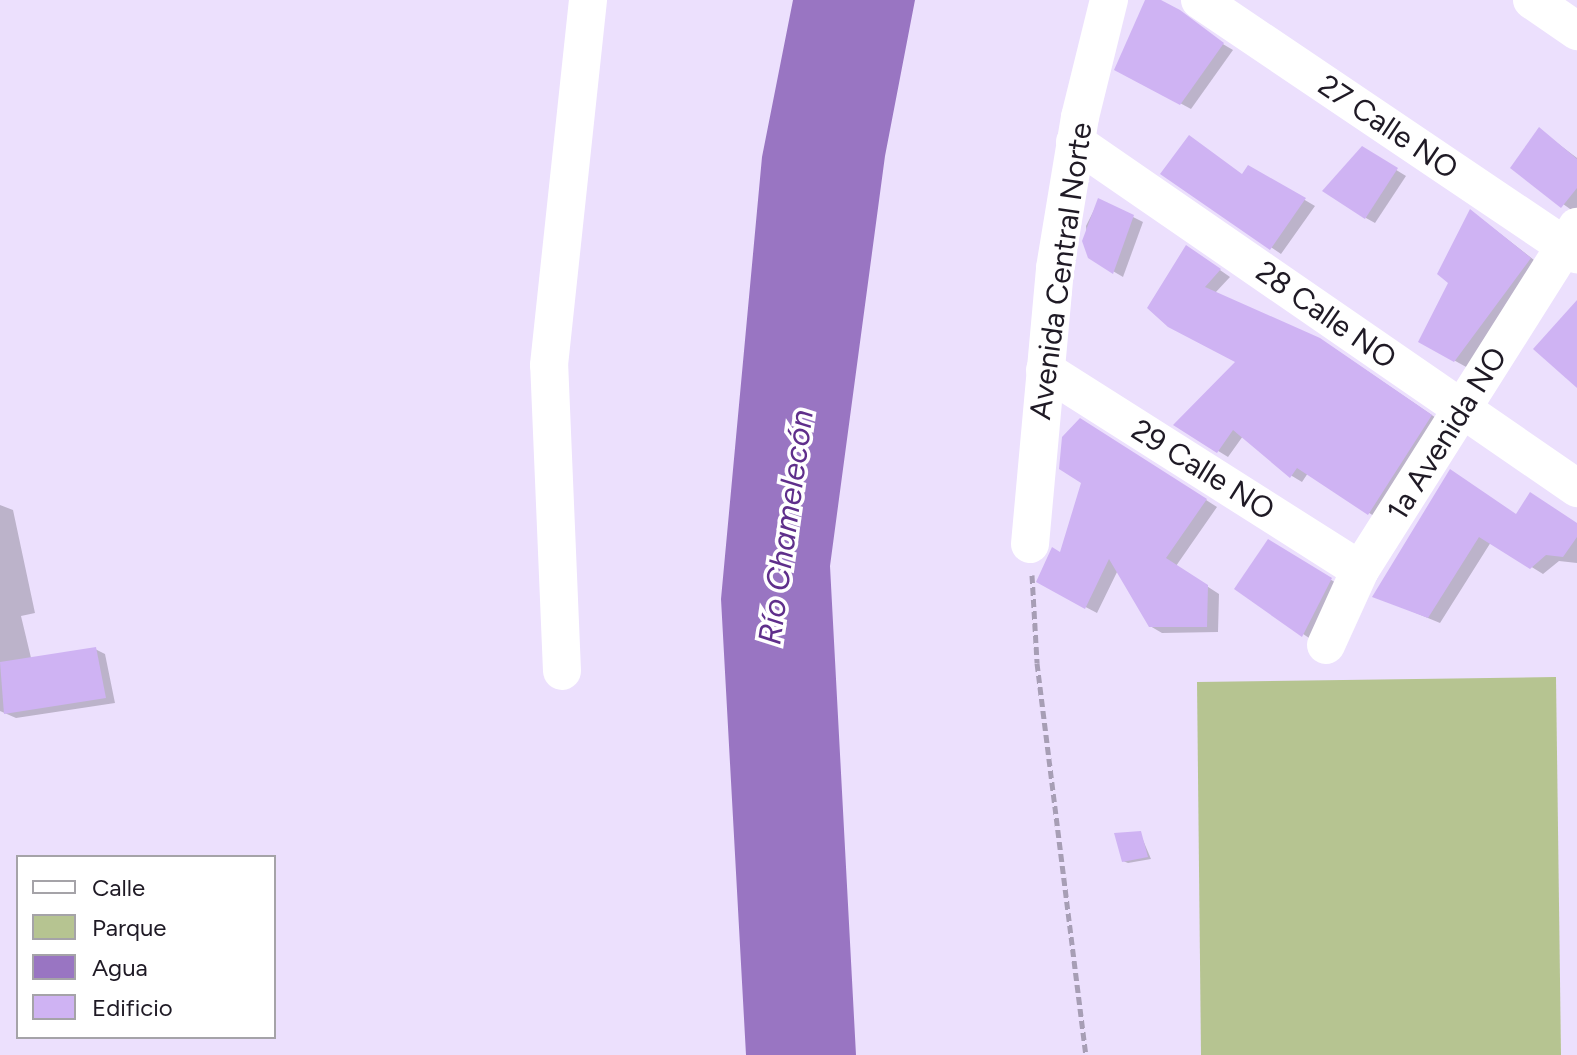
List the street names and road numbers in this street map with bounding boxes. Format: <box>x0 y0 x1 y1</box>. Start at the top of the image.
street label: 27 Calle NO <box>1311 67 1465 187</box>
street label: Avenida Central Norte <box>1022 120 1100 422</box>
street label: 28 Calle NO <box>1249 254 1403 376</box>
street label: 1a Avenida NO <box>1379 341 1515 527</box>
street label: 29 Calle NO <box>1125 412 1281 528</box>

